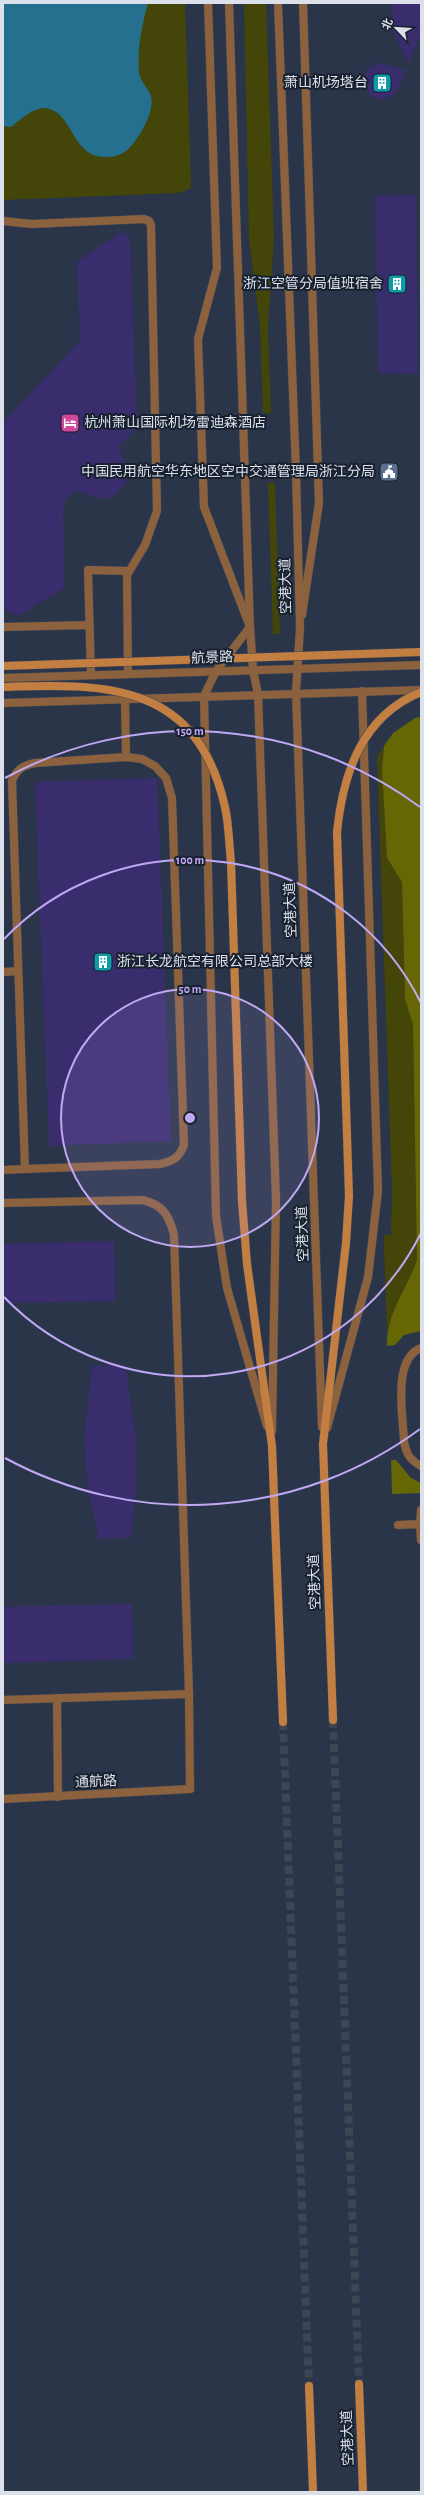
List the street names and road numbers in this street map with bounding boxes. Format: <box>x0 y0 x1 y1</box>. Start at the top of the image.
street label: 空港大道 <box>278 558 293 614</box>
street label: 航景路 <box>191 649 233 666</box>
street label: 空港大道 <box>282 882 299 938</box>
street label: 空港大道 <box>294 1206 311 1262</box>
street label: 空港大道 <box>306 1554 323 1610</box>
street label: 通航路 <box>75 1773 117 1790</box>
street label: 空港大道 <box>339 2410 356 2466</box>

